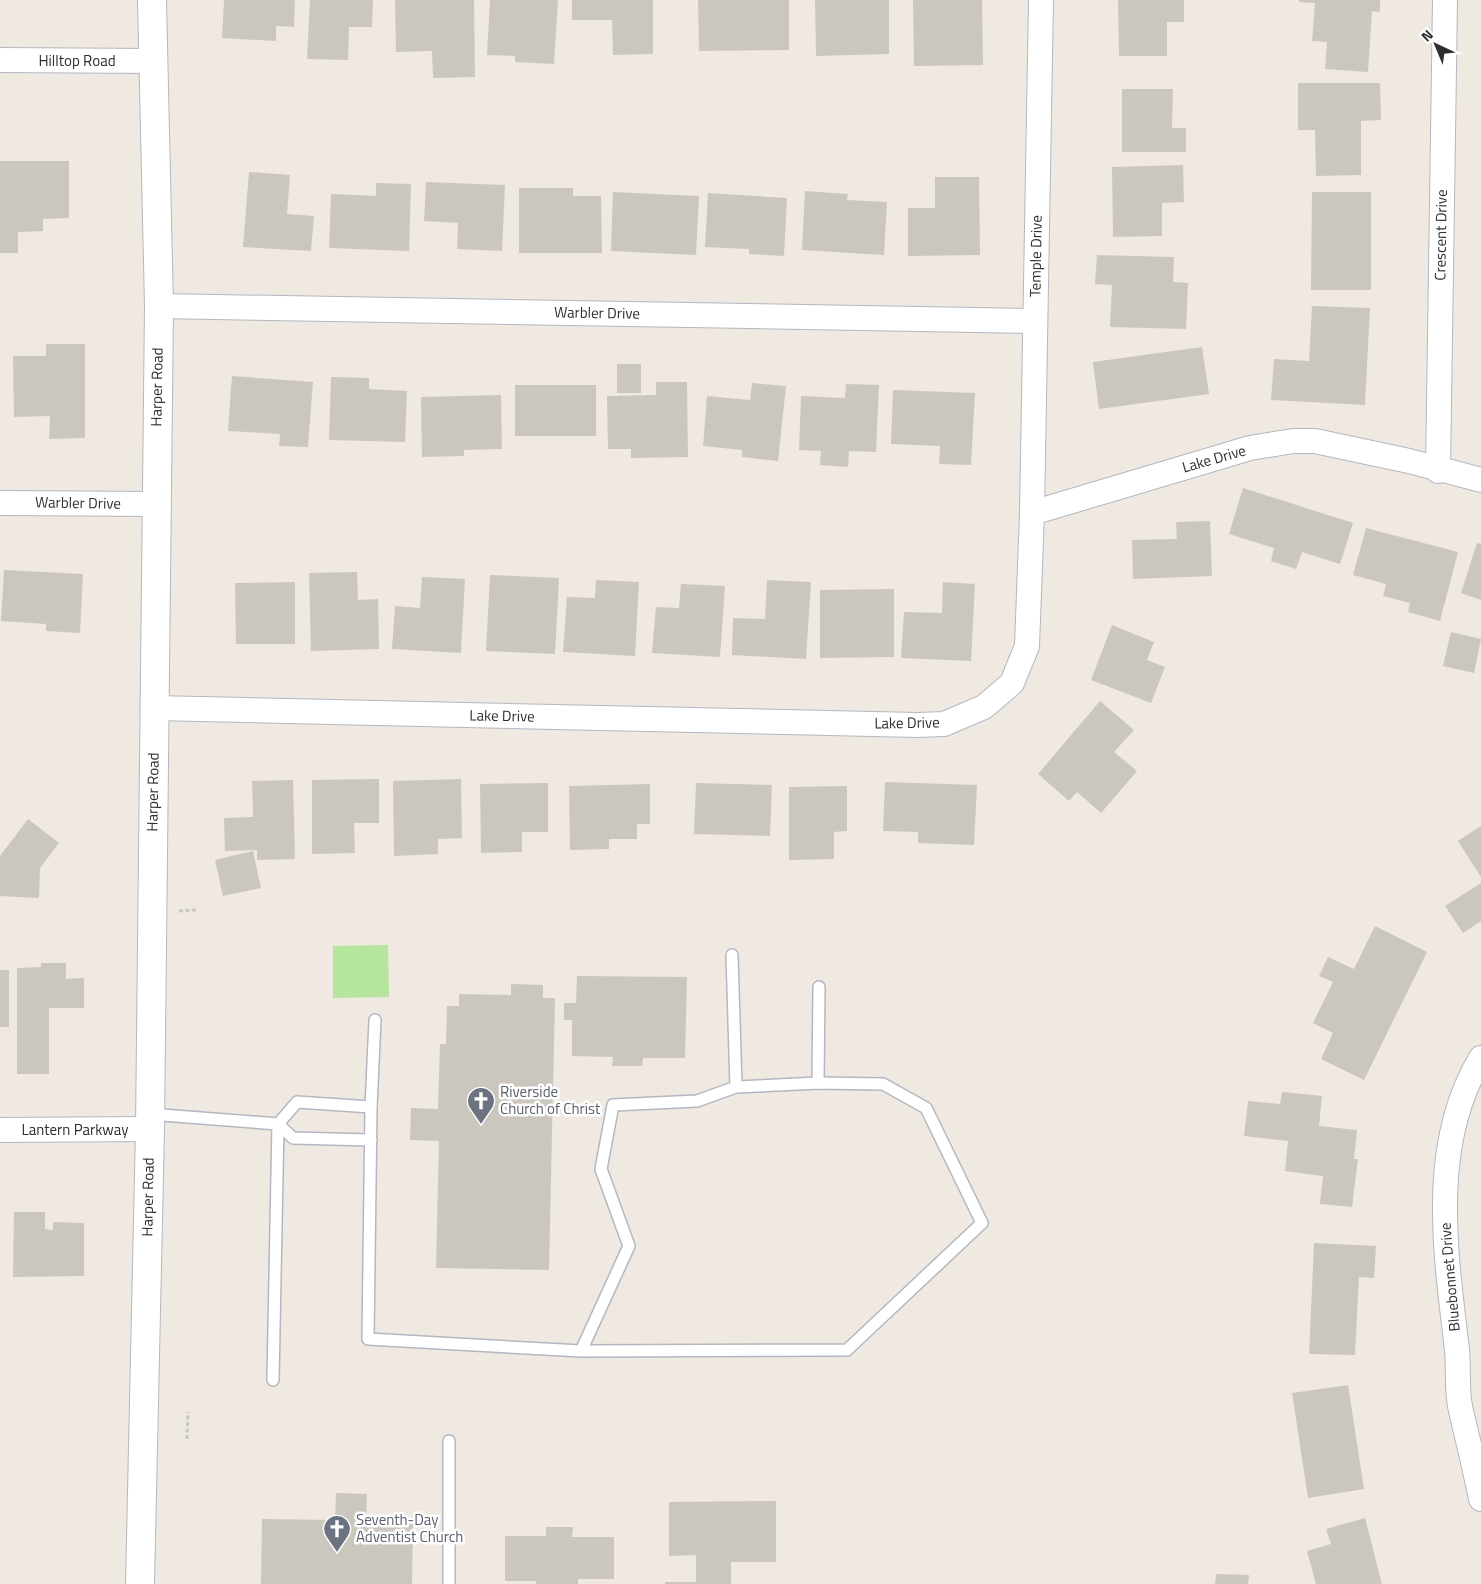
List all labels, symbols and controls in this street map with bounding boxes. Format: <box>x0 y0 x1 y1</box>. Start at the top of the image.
north arrow <box>1411 20 1461 70</box>
text: N <box>1416 24 1437 46</box>
street label: Hilltop Road <box>38 49 116 72</box>
street label: Crescent Drive <box>1428 189 1453 281</box>
street label: Temple Drive <box>1023 215 1048 297</box>
street label: Warbler Drive <box>554 300 640 325</box>
street label: Harper Road <box>144 347 169 427</box>
street label: Lake Drive <box>1179 438 1248 479</box>
street label: Warbler Drive <box>35 490 121 515</box>
street label: Lake Drive <box>469 703 535 728</box>
street label: Lake Drive <box>874 710 940 735</box>
street label: Harper Road <box>140 752 165 832</box>
place label: Riverside Church of Christ <box>500 1080 601 1120</box>
church icon: Riverside Church of Christ <box>466 1086 496 1125</box>
street label: Lantern Parkway <box>22 1118 128 1141</box>
street label: Harper Road <box>135 1157 160 1237</box>
street label: Bluebonnet Drive <box>1433 1222 1466 1332</box>
place label: Seventh-Day Adventist Church <box>356 1508 463 1548</box>
church icon: Seventh-Day Adventist Church <box>322 1514 352 1553</box>

